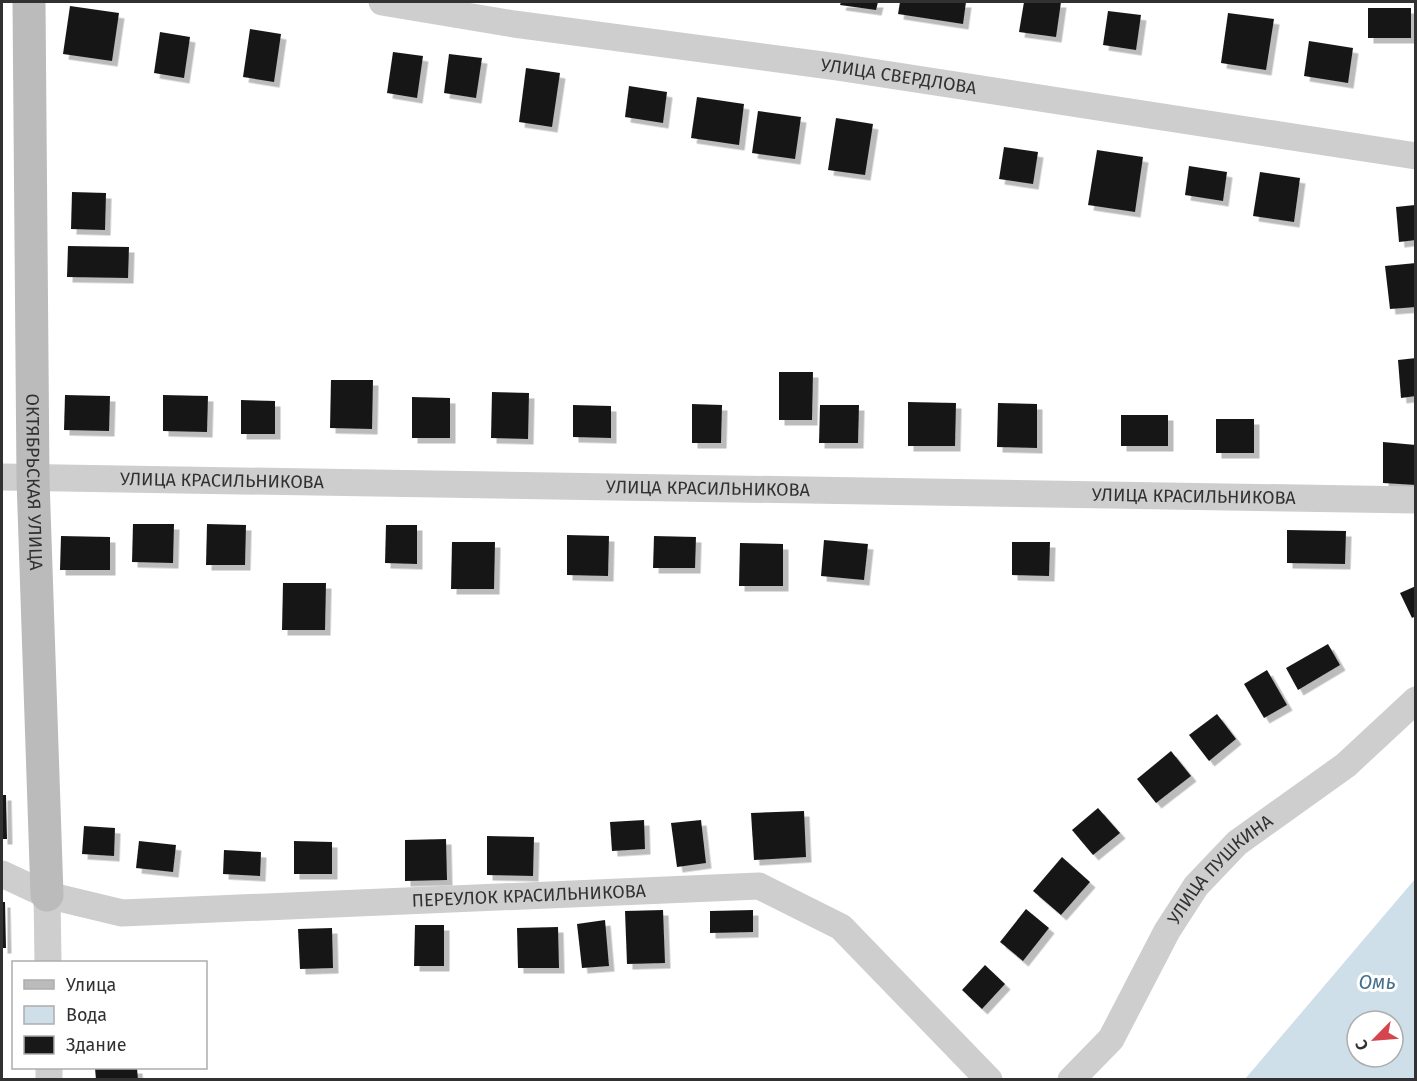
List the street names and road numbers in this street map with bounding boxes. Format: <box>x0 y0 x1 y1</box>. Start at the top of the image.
street label: УЛИЦА СВЕРДЛОВА <box>819 54 979 99</box>
street label: ОКТЯБРЬСКАЯ УЛИЦА <box>21 393 47 571</box>
street label: УЛИЦА КРАСИЛЬНИКОВА <box>120 468 325 493</box>
street label: УЛИЦА КРАСИЛЬНИКОВА <box>606 476 811 501</box>
street label: УЛИЦА КРАСИЛЬНИКОВА <box>1092 484 1297 509</box>
street label: УЛИЦА ПУШКИНА <box>1163 810 1278 929</box>
street label: ПЕРЕУЛОК КРАСИЛЬНИКОВА <box>411 880 647 912</box>

